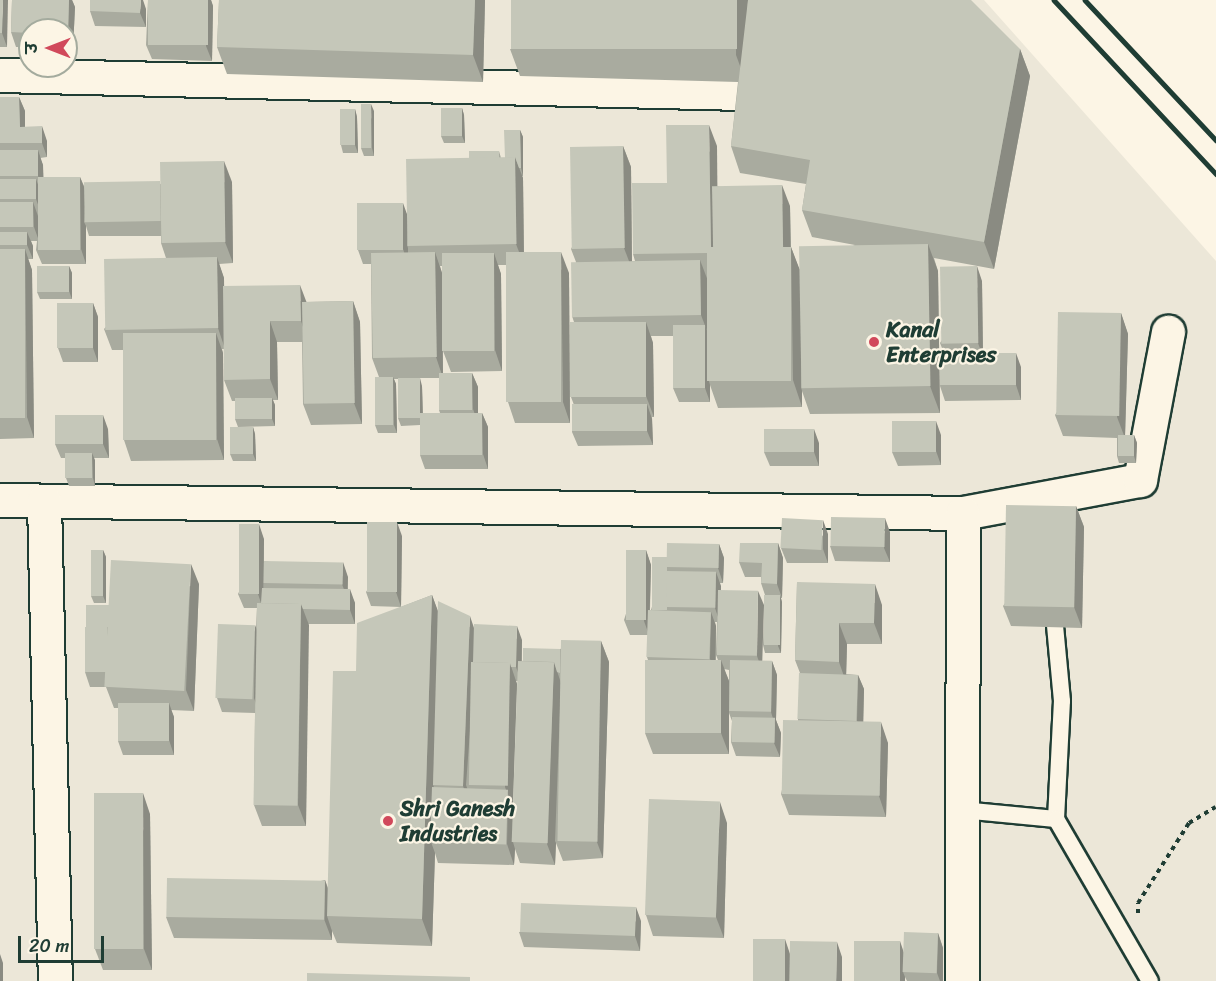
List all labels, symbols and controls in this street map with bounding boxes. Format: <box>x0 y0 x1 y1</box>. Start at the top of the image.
north arrow <box>18 18 78 78</box>
text: उ <box>17 43 46 53</box>
place label: Kanal Enterprises <box>886 316 996 368</box>
marker: Kanal Enterprises <box>867 335 881 349</box>
place label: Shri Ganesh Industries <box>400 795 516 846</box>
marker: Shri Ganesh Industries <box>381 814 395 828</box>
scale bar <box>21 924 106 962</box>
text: 20 m <box>29 930 69 962</box>

